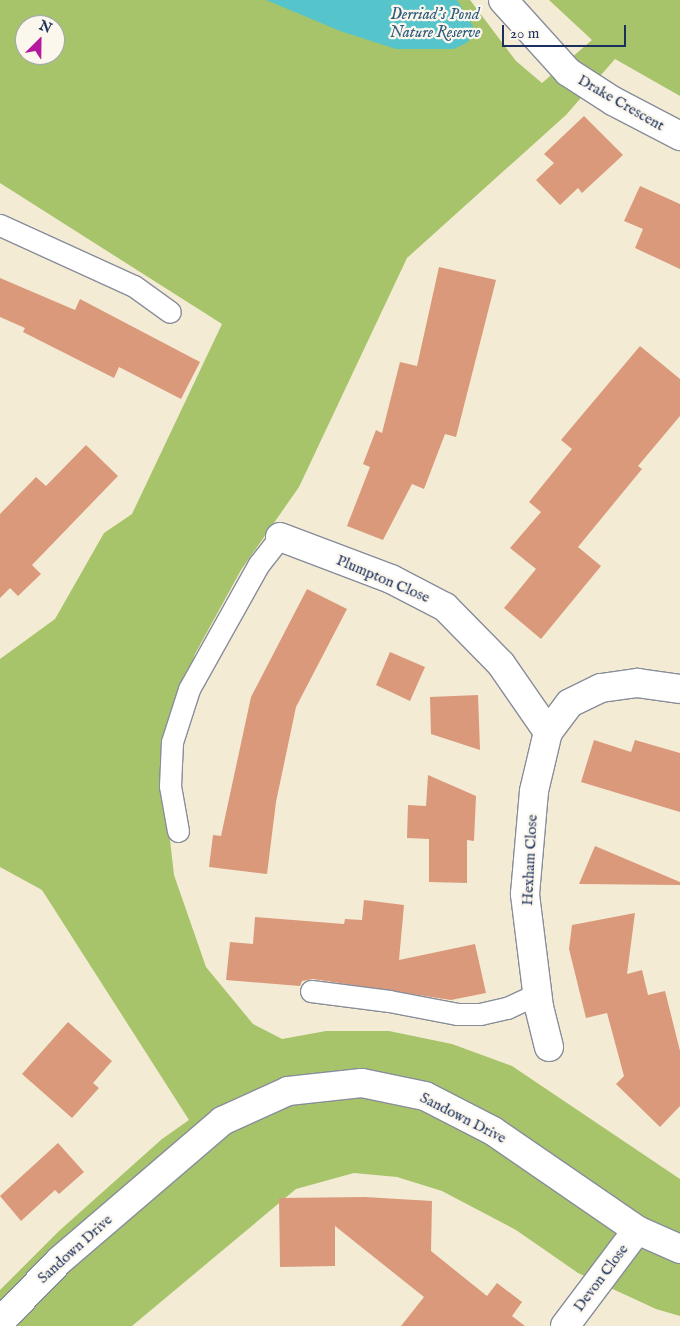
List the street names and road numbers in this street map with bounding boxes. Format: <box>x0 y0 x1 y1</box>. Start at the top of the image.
street label: Drake Crescent <box>575 71 667 135</box>
street label: Plumpton Close <box>334 551 432 607</box>
street label: Hexham Close <box>519 814 541 906</box>
street label: Sandown Drive <box>417 1089 509 1147</box>
street label: Sandown Drive <box>34 1211 116 1287</box>
street label: Devon Close <box>570 1241 632 1315</box>

